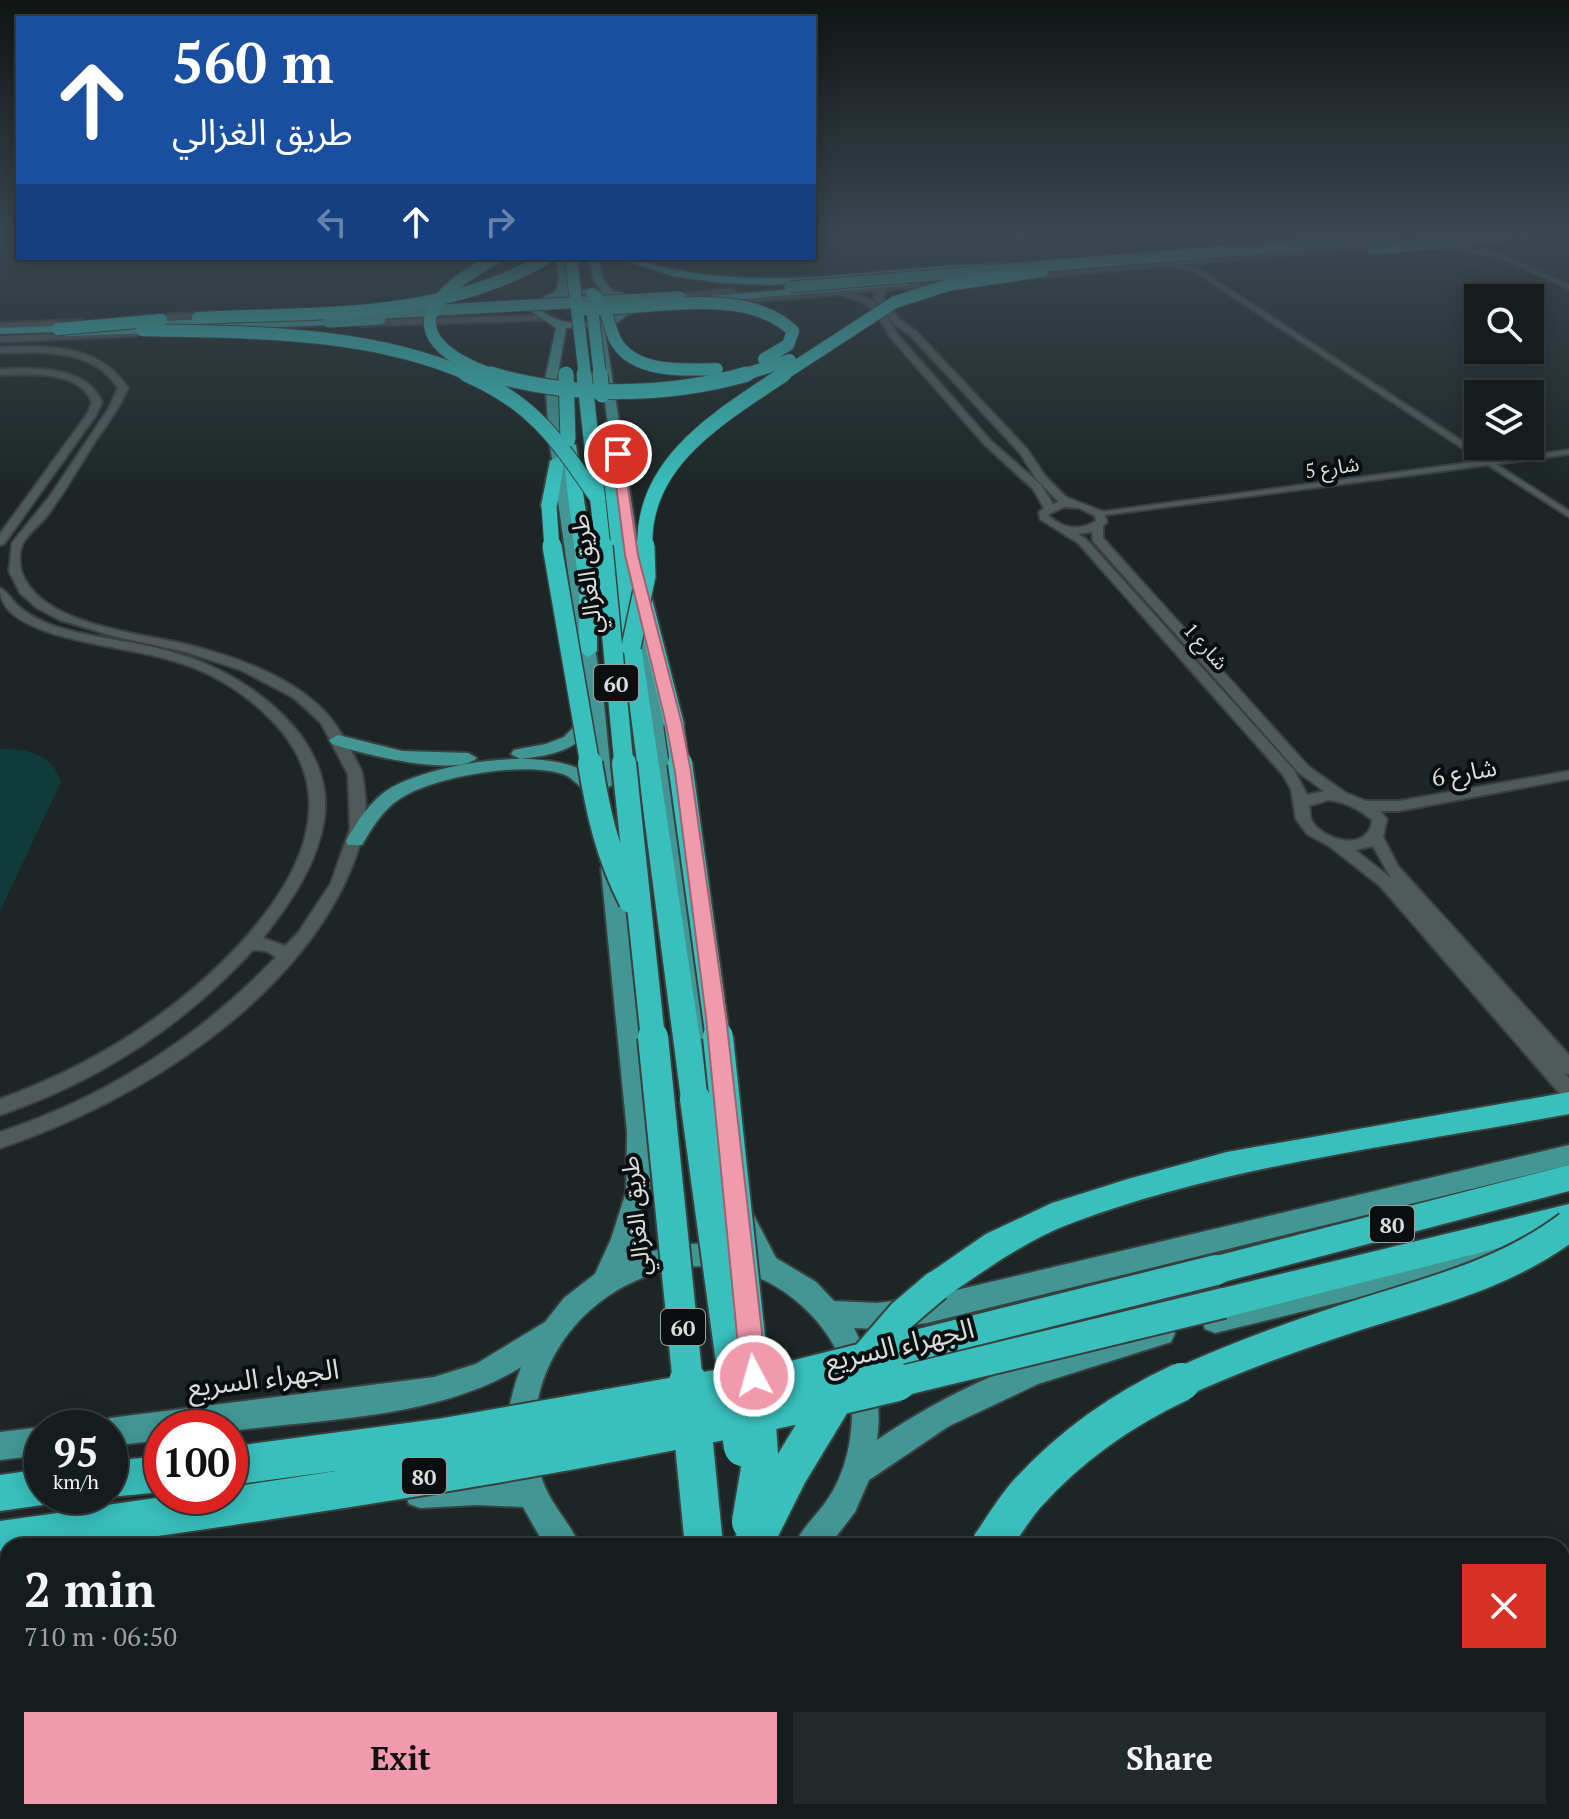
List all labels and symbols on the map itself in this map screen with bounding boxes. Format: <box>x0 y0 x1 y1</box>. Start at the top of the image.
pin <box>584 420 652 488</box>
street label: شارع 5 <box>1303 450 1361 486</box>
street label: طريق الغزالي <box>563 512 613 636</box>
street label: شارع 1 <box>1176 617 1234 677</box>
road number: 60 <box>594 665 638 701</box>
street label: شارع 6 <box>1429 751 1499 795</box>
street label: طريق الغزالي <box>613 1154 661 1278</box>
road number: 80 <box>1370 1206 1414 1242</box>
road number: 60 <box>661 1309 705 1345</box>
street label: الجهراء السريع <box>821 1309 978 1382</box>
position arrow <box>712 1334 796 1418</box>
street label: الجهراء السريع <box>185 1349 341 1408</box>
speed limit sign: 100 <box>144 1410 248 1514</box>
road number: 80 <box>402 1458 446 1494</box>

